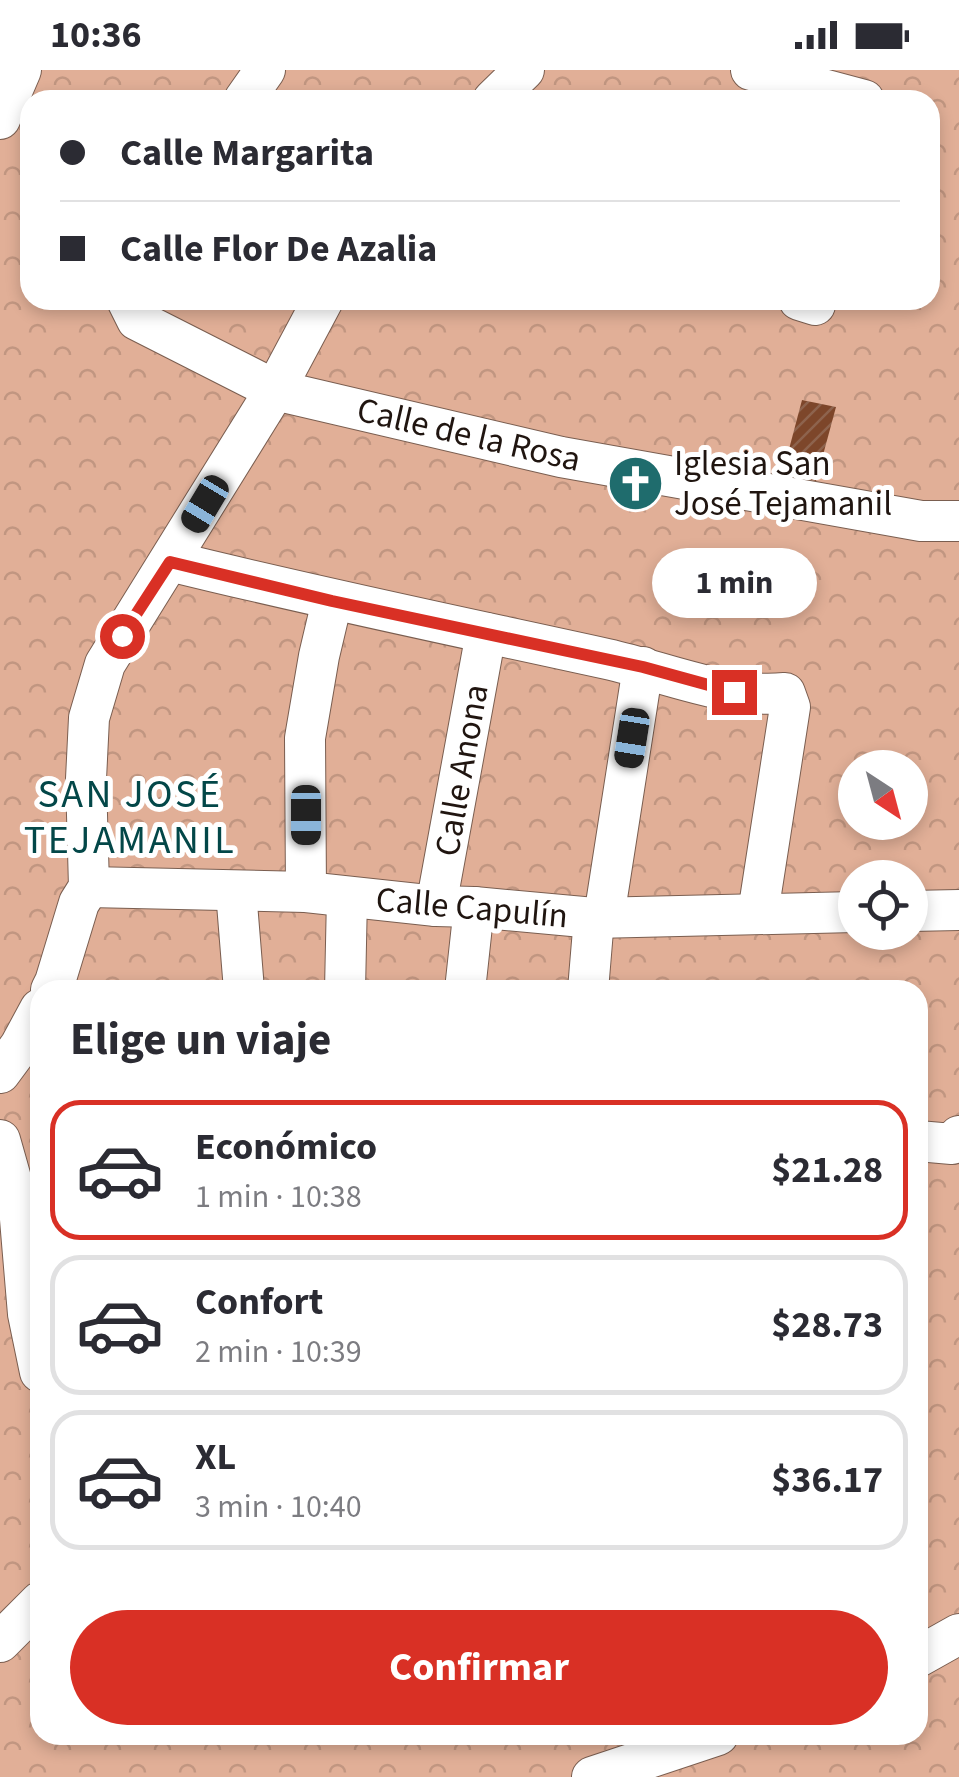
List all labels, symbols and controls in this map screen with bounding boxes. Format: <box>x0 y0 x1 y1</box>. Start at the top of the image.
text: 10:36 <box>50 8 142 62</box>
text: Calle Margarita <box>120 126 374 180</box>
text: Calle Flor De Azalia <box>120 222 437 276</box>
street label: Calle de la Rosa <box>352 385 585 485</box>
place label: Iglesia San José Tejamanil <box>674 439 892 529</box>
church icon: Iglesia San José Tejamanil <box>605 453 665 513</box>
car <box>177 471 233 537</box>
callout: 1 min <box>652 547 816 617</box>
text: 1 min <box>696 560 773 606</box>
route start <box>100 614 145 659</box>
route end <box>712 670 757 715</box>
street label: Calle Anona <box>422 680 502 860</box>
car <box>612 706 652 770</box>
north arrow <box>838 750 928 840</box>
map controls <box>838 750 928 950</box>
district label: SAN JOSÉ TEJAMANIL <box>24 766 236 869</box>
car <box>291 785 321 845</box>
button: locate <box>838 860 928 950</box>
street label: Calle Capulín <box>374 875 570 941</box>
text: Elige un viaje <box>70 1008 331 1072</box>
text: Económico <box>195 1120 377 1174</box>
icon: car <box>75 1125 165 1215</box>
text: $21.28 <box>771 1143 883 1197</box>
text: 1 min · 10:38 <box>195 1174 362 1220</box>
text: Confort <box>195 1275 323 1329</box>
icon: car <box>75 1280 165 1370</box>
text: $28.73 <box>771 1298 883 1352</box>
text: 2 min · 10:39 <box>195 1329 362 1375</box>
text: XL <box>195 1430 236 1484</box>
icon: car <box>75 1435 165 1525</box>
text: $36.17 <box>771 1453 883 1507</box>
text: 3 min · 10:40 <box>195 1484 362 1530</box>
button: Confirmar <box>70 1610 888 1725</box>

